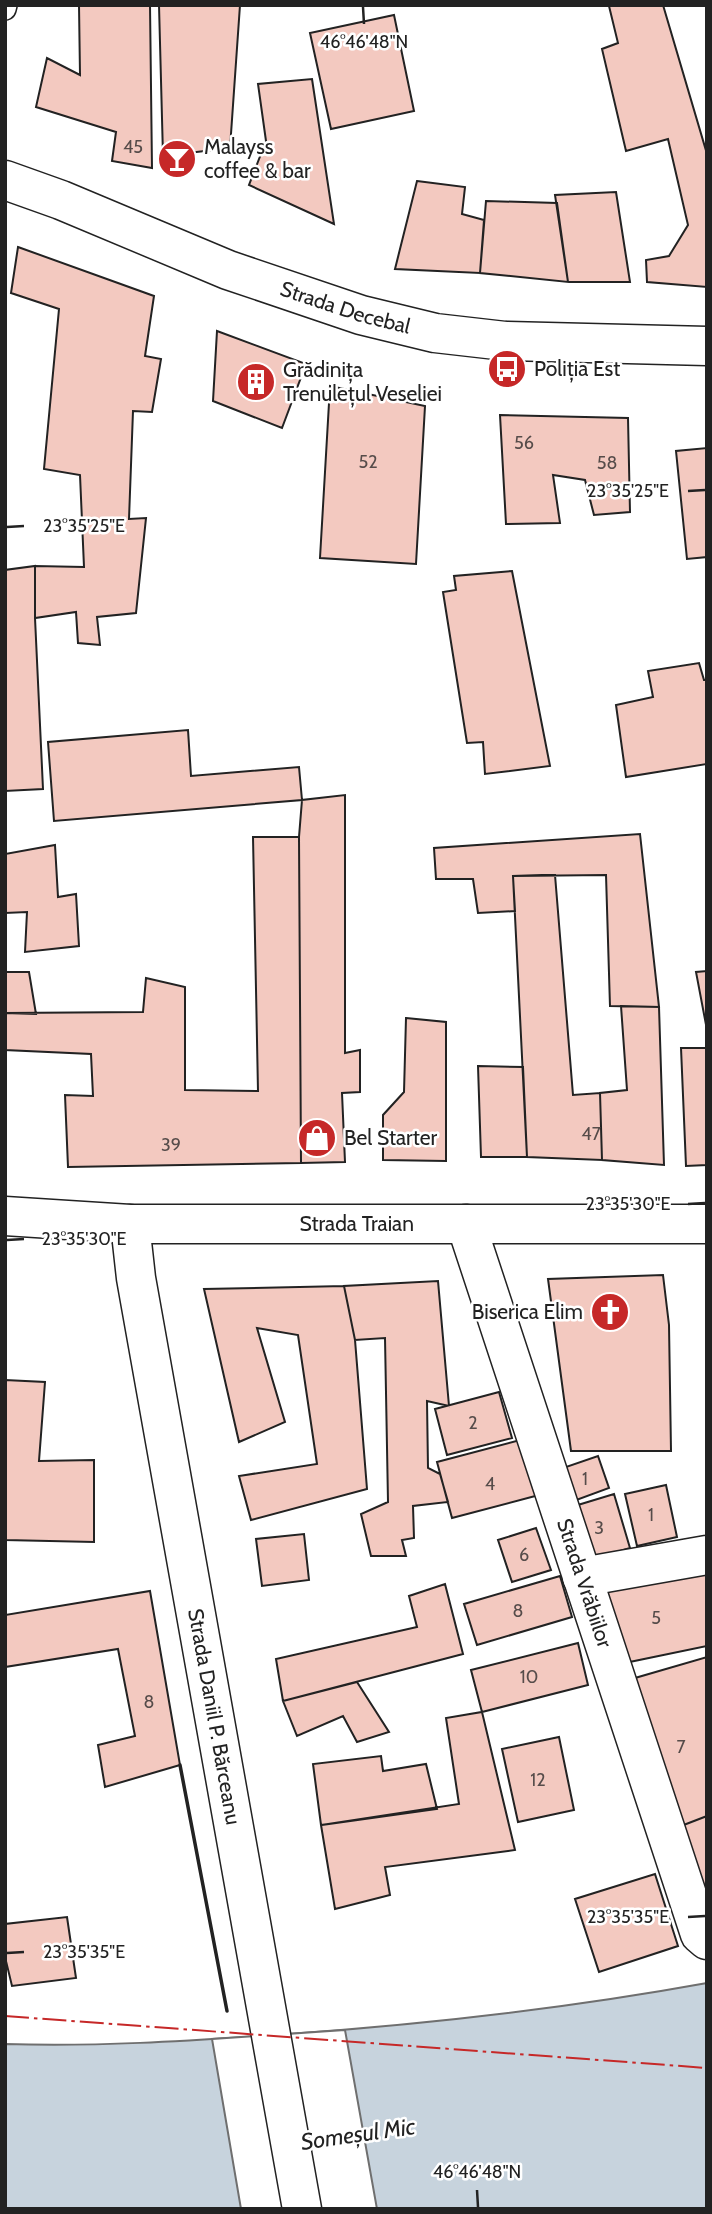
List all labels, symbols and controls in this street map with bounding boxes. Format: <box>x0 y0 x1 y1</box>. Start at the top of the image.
text: 46°46'48"N <box>320 31 408 53</box>
place label: Malayss coffee & bar <box>204 134 311 183</box>
house number: 45 <box>123 136 143 158</box>
bar icon: Malayss coffee & bar <box>156 138 198 180</box>
street label: Strada Decebal <box>277 276 413 339</box>
bus stop icon: Poliția Est <box>486 348 528 390</box>
place label: Poliția Est <box>534 356 620 383</box>
place label: Grădinița Trenulețul Veseliei <box>283 357 442 408</box>
building icon: Grădinița Trenulețul Veseliei <box>235 361 277 403</box>
house number: 56 <box>514 432 534 454</box>
house number: 52 <box>358 451 378 473</box>
house number: 58 <box>597 452 617 474</box>
text: 23°35'25"E <box>587 480 669 502</box>
text: 23°35'25"E <box>43 515 125 537</box>
shop icon: Bel Starter <box>296 1117 338 1159</box>
house number: 47 <box>581 1123 601 1145</box>
place label: Bel Starter <box>344 1125 437 1150</box>
house number: 39 <box>161 1134 181 1156</box>
text: 23°35'30"E <box>585 1193 671 1215</box>
street label: Strada Traian <box>300 1211 414 1236</box>
text: 23°35'30"E <box>41 1228 127 1250</box>
church icon: Biserica Elim <box>589 1291 631 1333</box>
place label: Biserica Elim <box>472 1299 583 1324</box>
house number: 2 <box>468 1412 478 1434</box>
house number: 1 <box>582 1468 588 1490</box>
house number: 4 <box>485 1473 495 1495</box>
house number: 1 <box>648 1504 654 1526</box>
street label: Strada Vrăbiilor <box>552 1515 618 1651</box>
house number: 3 <box>594 1517 604 1539</box>
house number: 6 <box>519 1544 529 1566</box>
house number: 8 <box>513 1600 523 1622</box>
street label: Strada Daniil P. Bărceanu <box>183 1607 246 1827</box>
house number: 5 <box>651 1607 661 1629</box>
house number: 10 <box>520 1666 538 1688</box>
house number: 8 <box>144 1691 154 1713</box>
house number: 7 <box>676 1736 686 1758</box>
house number: 12 <box>530 1769 546 1791</box>
text: 23°35'35"E <box>587 1906 669 1928</box>
text: 23°35'35"E <box>43 1941 125 1963</box>
water label: Someșul Mic <box>299 2112 417 2156</box>
text: 46°46'48"N <box>433 2161 521 2183</box>

